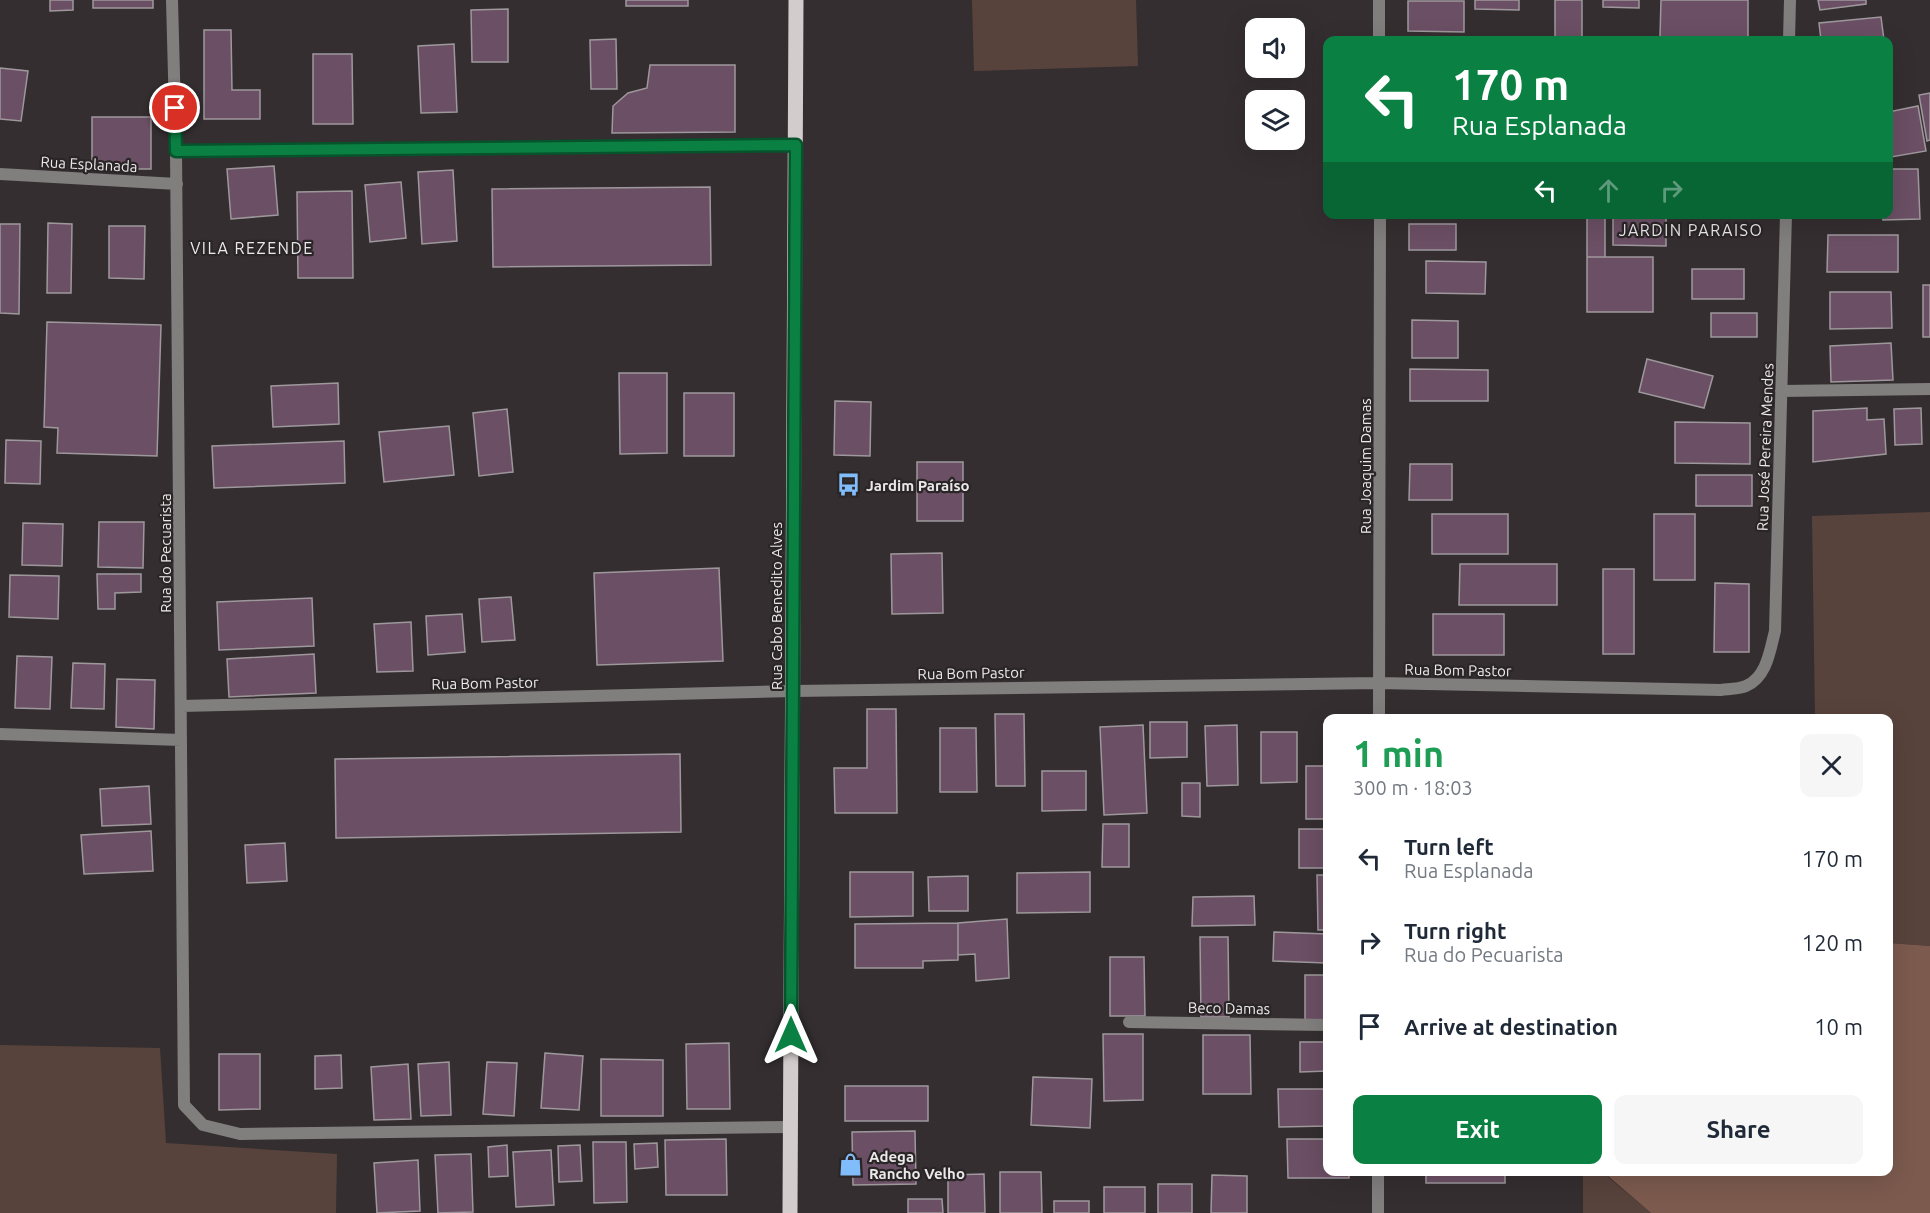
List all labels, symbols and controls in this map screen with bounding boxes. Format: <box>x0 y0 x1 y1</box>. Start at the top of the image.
map controls <box>1245 18 1305 150</box>
button: sound <box>1245 18 1305 78</box>
icon: left <box>1353 60 1431 138</box>
text: 170 m <box>1452 61 1569 108</box>
pin <box>149 82 200 133</box>
button: layers <box>1245 90 1305 150</box>
icon: arrive <box>158 91 191 124</box>
text: Rua Esplanada <box>1452 110 1627 140</box>
street label: Rua Esplanada <box>40 153 138 175</box>
icon: left <box>1529 174 1562 207</box>
icon: ahead <box>1592 174 1625 207</box>
icon: right <box>1655 174 1688 207</box>
district label: JARDIN PARAISO <box>1619 221 1763 239</box>
district label: VILA REZENDE <box>190 239 314 257</box>
street label: Rua José Pereira Mendes <box>1754 363 1776 531</box>
street label: Rua Joaquim Damas <box>1357 398 1374 534</box>
bus stop icon: Jardim Paraíso <box>835 472 861 498</box>
place label: Jardim Paraíso <box>866 477 970 494</box>
street label: Rua do Pecuarista <box>157 493 174 613</box>
street label: Rua Cabo Benedito Alves <box>768 522 785 690</box>
street label: Rua Bom Pastor <box>1404 661 1512 679</box>
street label: Rua Bom Pastor <box>917 664 1025 682</box>
street label: Rua Bom Pastor <box>431 674 539 692</box>
text: 1 min <box>1353 733 1444 774</box>
button: close <box>1800 734 1863 797</box>
text: 300 m · 18:03 <box>1353 776 1473 799</box>
text: Turn left <box>1404 834 1494 859</box>
icon: left <box>1353 842 1386 875</box>
text: 170 m <box>1802 846 1863 871</box>
text: Rua Esplanada <box>1404 859 1534 882</box>
text: Turn right <box>1404 918 1506 943</box>
icon: right <box>1353 926 1386 959</box>
text: 120 m <box>1802 930 1863 955</box>
text: Rua do Pecuarista <box>1404 943 1564 966</box>
street label: Beco Damas <box>1188 999 1270 1017</box>
position arrow <box>759 1003 823 1067</box>
icon: arrive <box>1353 1010 1386 1043</box>
text: Arrive at destination <box>1404 1014 1618 1039</box>
text: 10 m <box>1814 1014 1863 1039</box>
button: Exit <box>1353 1095 1602 1164</box>
button: Share <box>1614 1095 1863 1164</box>
place label: Adega Rancho Velho <box>869 1148 965 1182</box>
shop icon: Adega Rancho Velho <box>838 1152 864 1178</box>

